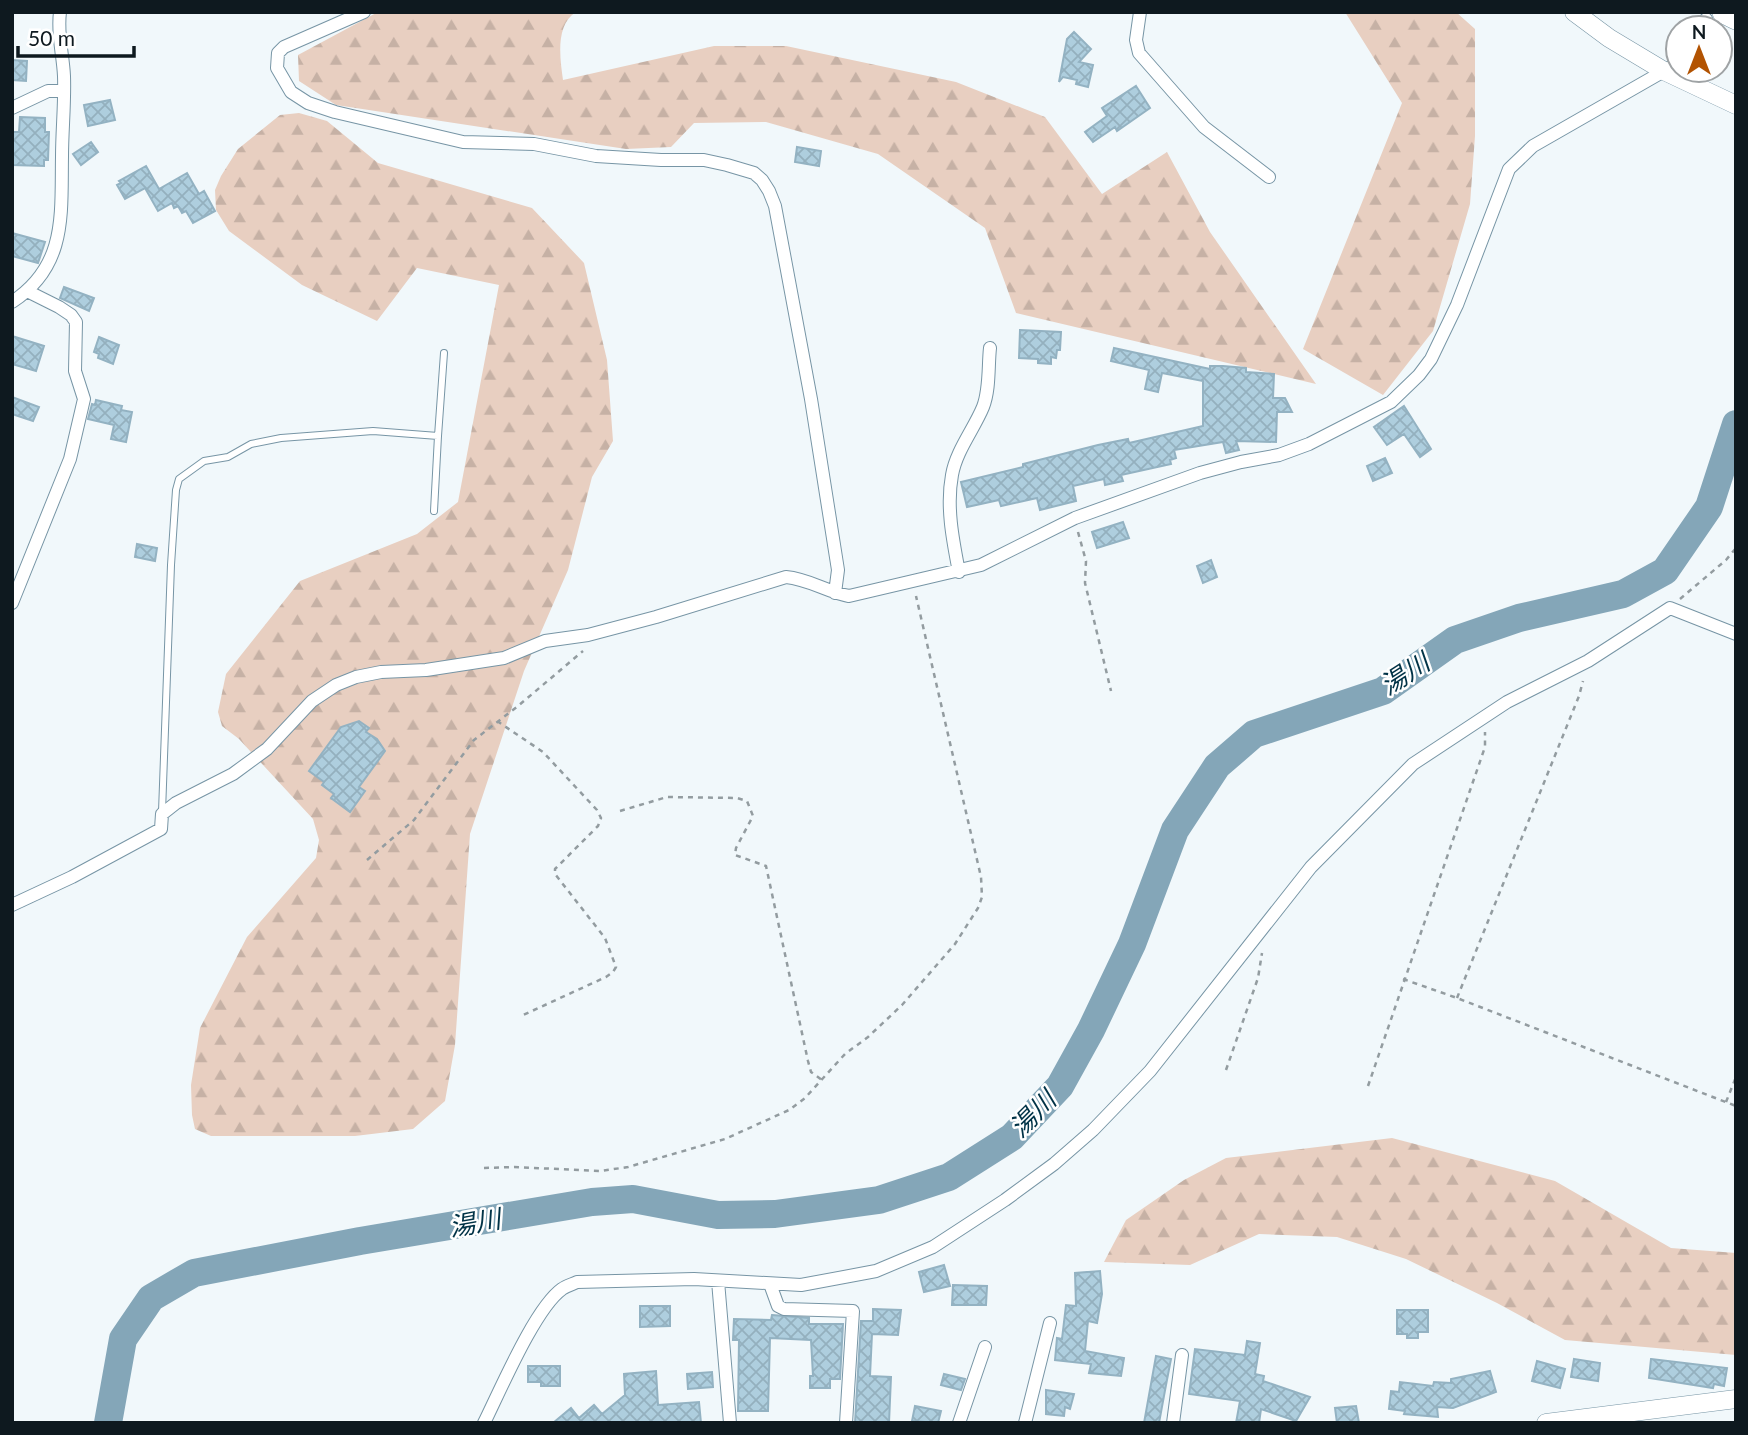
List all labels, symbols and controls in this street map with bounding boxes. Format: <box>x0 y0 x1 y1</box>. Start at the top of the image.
scale bar <box>18 14 133 58</box>
north arrow <box>1664 14 1734 84</box>
text: N <box>1692 20 1706 43</box>
text: 50 m <box>28 25 75 50</box>
water label: 湯川 <box>1374 644 1437 701</box>
water label: 湯川 <box>1003 1081 1064 1143</box>
water label: 湯川 <box>446 1201 506 1242</box>

